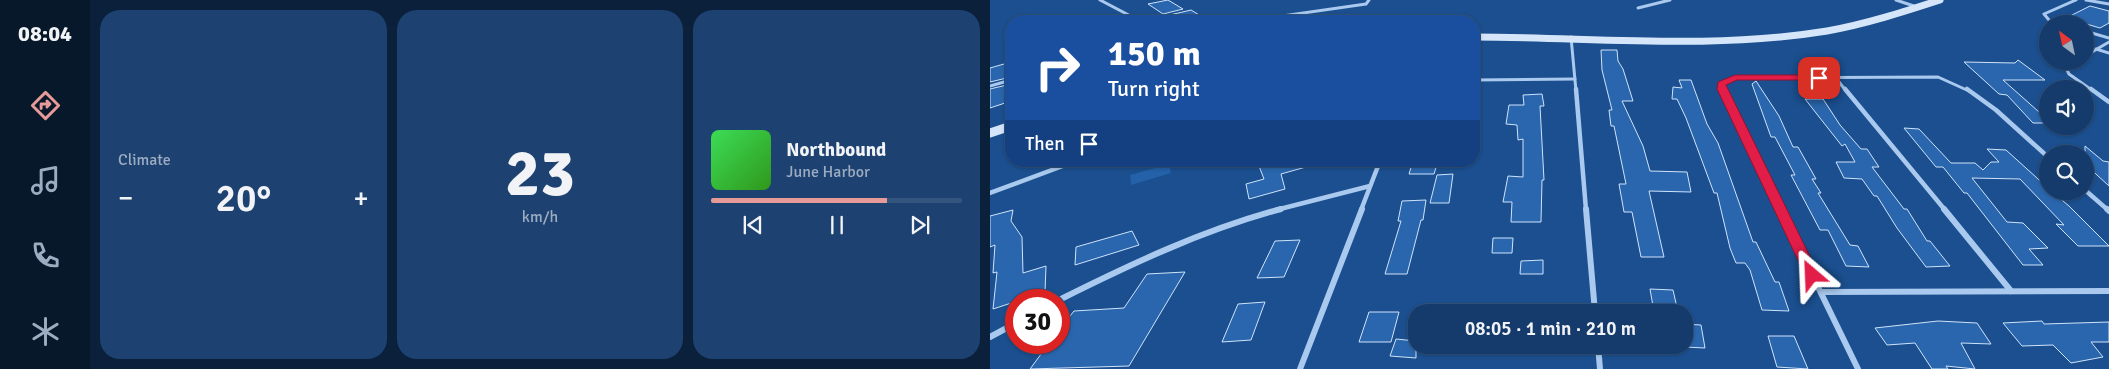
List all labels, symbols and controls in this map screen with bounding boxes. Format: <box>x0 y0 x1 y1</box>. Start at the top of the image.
north arrow <box>2039 15 2094 70</box>
map controls <box>2039 15 2094 200</box>
text: 08:04 <box>18 20 72 47</box>
text: 150 m <box>1108 32 1201 75</box>
icon: right <box>1025 35 1090 100</box>
pin <box>1798 57 1840 99</box>
icon: arrive <box>1805 64 1833 92</box>
text: Turn right <box>1108 75 1200 102</box>
button: sound <box>2039 80 2094 135</box>
icon: directions <box>28 88 63 123</box>
icon: arrive <box>1075 130 1103 158</box>
text: Then <box>1025 132 1065 156</box>
text: 23 <box>505 134 575 214</box>
text: Northbound <box>786 138 886 162</box>
button: search <box>2039 145 2094 200</box>
text: Climate <box>118 150 171 170</box>
text: June Harbor <box>786 162 870 182</box>
icon: music <box>28 163 63 198</box>
text: 20° <box>215 175 271 222</box>
text: − <box>118 181 133 215</box>
text: + <box>354 181 369 215</box>
text: km/h <box>522 207 558 227</box>
icon: previous <box>739 211 767 239</box>
icon: pause <box>823 211 851 239</box>
icon: next <box>906 211 934 239</box>
icon: phone <box>28 238 63 273</box>
position arrow <box>1785 248 1837 300</box>
speed limit sign: 30 <box>1005 289 1070 354</box>
icon: climate <box>28 314 63 349</box>
text: 08:05 · 1 min · 210 m <box>1465 317 1636 341</box>

